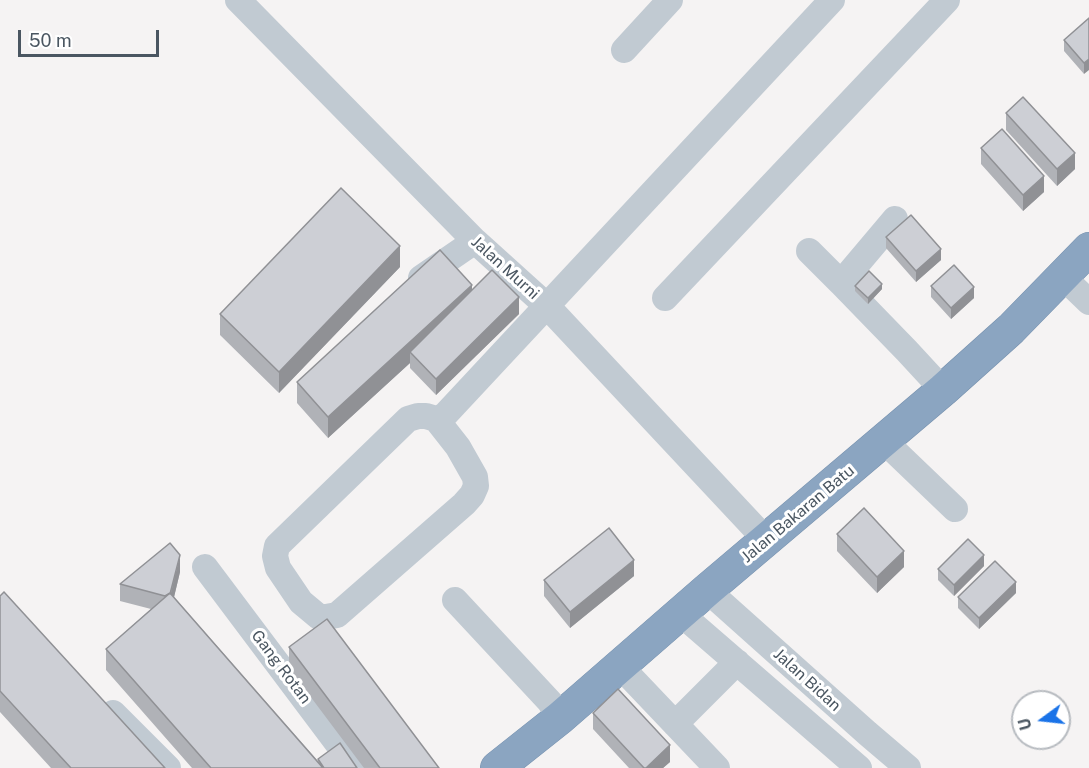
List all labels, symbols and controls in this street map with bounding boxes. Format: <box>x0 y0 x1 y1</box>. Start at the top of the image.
scale bar <box>21 18 162 56</box>
text: 50 m <box>29 30 72 51</box>
street label: Jalan Murni <box>467 232 543 304</box>
street label: Jalan Bakaran Batu <box>738 461 858 567</box>
street label: Gang Rotan <box>247 626 315 708</box>
street label: Jalan Bidan <box>769 645 845 715</box>
north arrow <box>1011 690 1071 750</box>
text: U <box>1014 716 1036 732</box>

